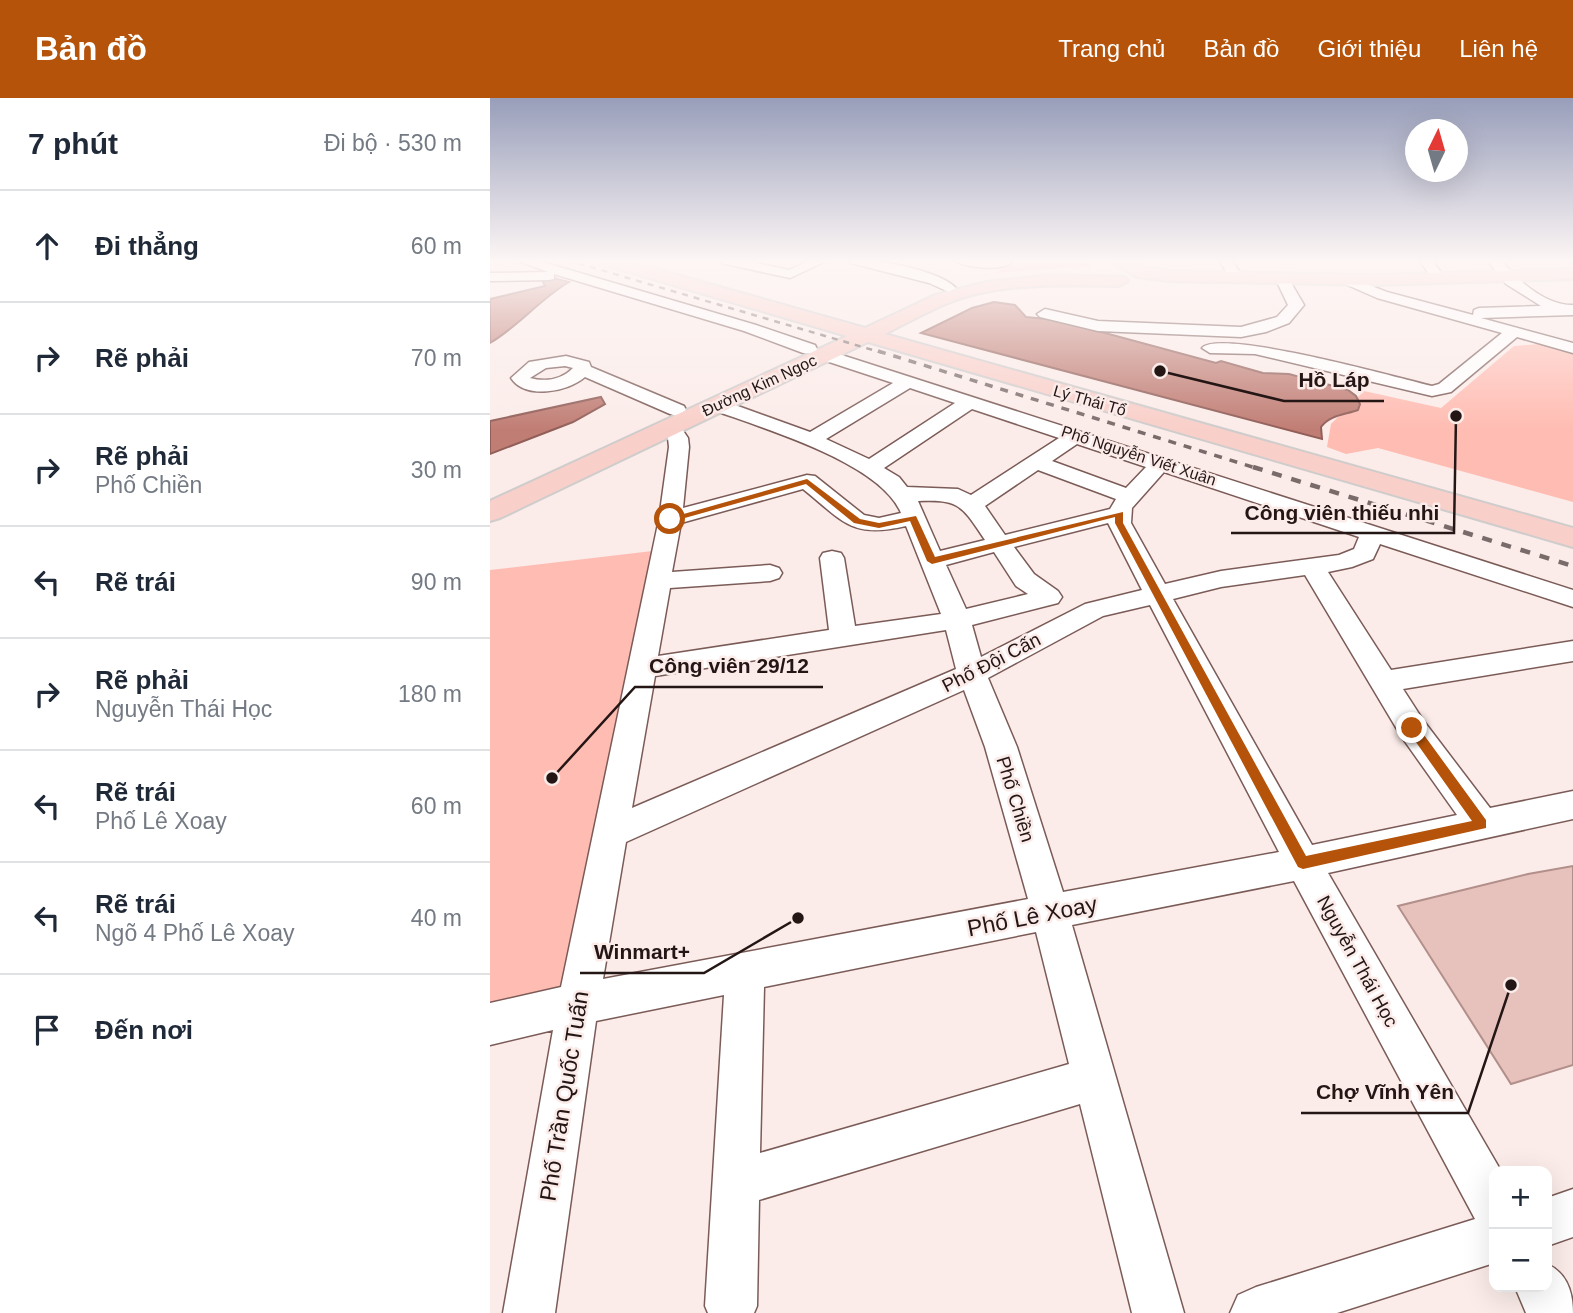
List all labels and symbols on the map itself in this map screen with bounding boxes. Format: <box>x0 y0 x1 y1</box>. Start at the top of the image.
north arrow <box>1405 119 1468 182</box>
street label: Đường Kim Ngọc <box>699 351 819 419</box>
callout: Hồ Láp <box>1284 359 1384 401</box>
text: Hồ Láp <box>1298 368 1370 391</box>
street label: Lý Thái Tổ <box>1051 382 1128 419</box>
street label: Phố Nguyễn Viết Xuân <box>1059 421 1219 489</box>
callout: Công viên thiếu nhi <box>1231 491 1454 533</box>
text: Công viên thiếu nhi <box>1245 501 1439 524</box>
route start <box>654 503 685 534</box>
street label: Phố Đội Cấn <box>938 629 1044 696</box>
callout: Công viên 29/12 <box>635 645 823 687</box>
text: Công viên 29/12 <box>649 654 809 677</box>
route end <box>1396 712 1427 743</box>
street label: Phố Chiền <box>993 754 1039 845</box>
street label: Phố Lê Xoay <box>965 891 1100 941</box>
street label: Nguyễn Thái Học <box>1313 892 1402 1030</box>
callout: Winmart+ <box>580 931 704 973</box>
text: Winmart+ <box>594 940 690 963</box>
street label: Phố Trần Quốc Tuấn <box>535 989 593 1203</box>
callout: Chợ Vĩnh Yên <box>1301 1071 1468 1113</box>
text: Chợ Vĩnh Yên <box>1316 1080 1454 1103</box>

